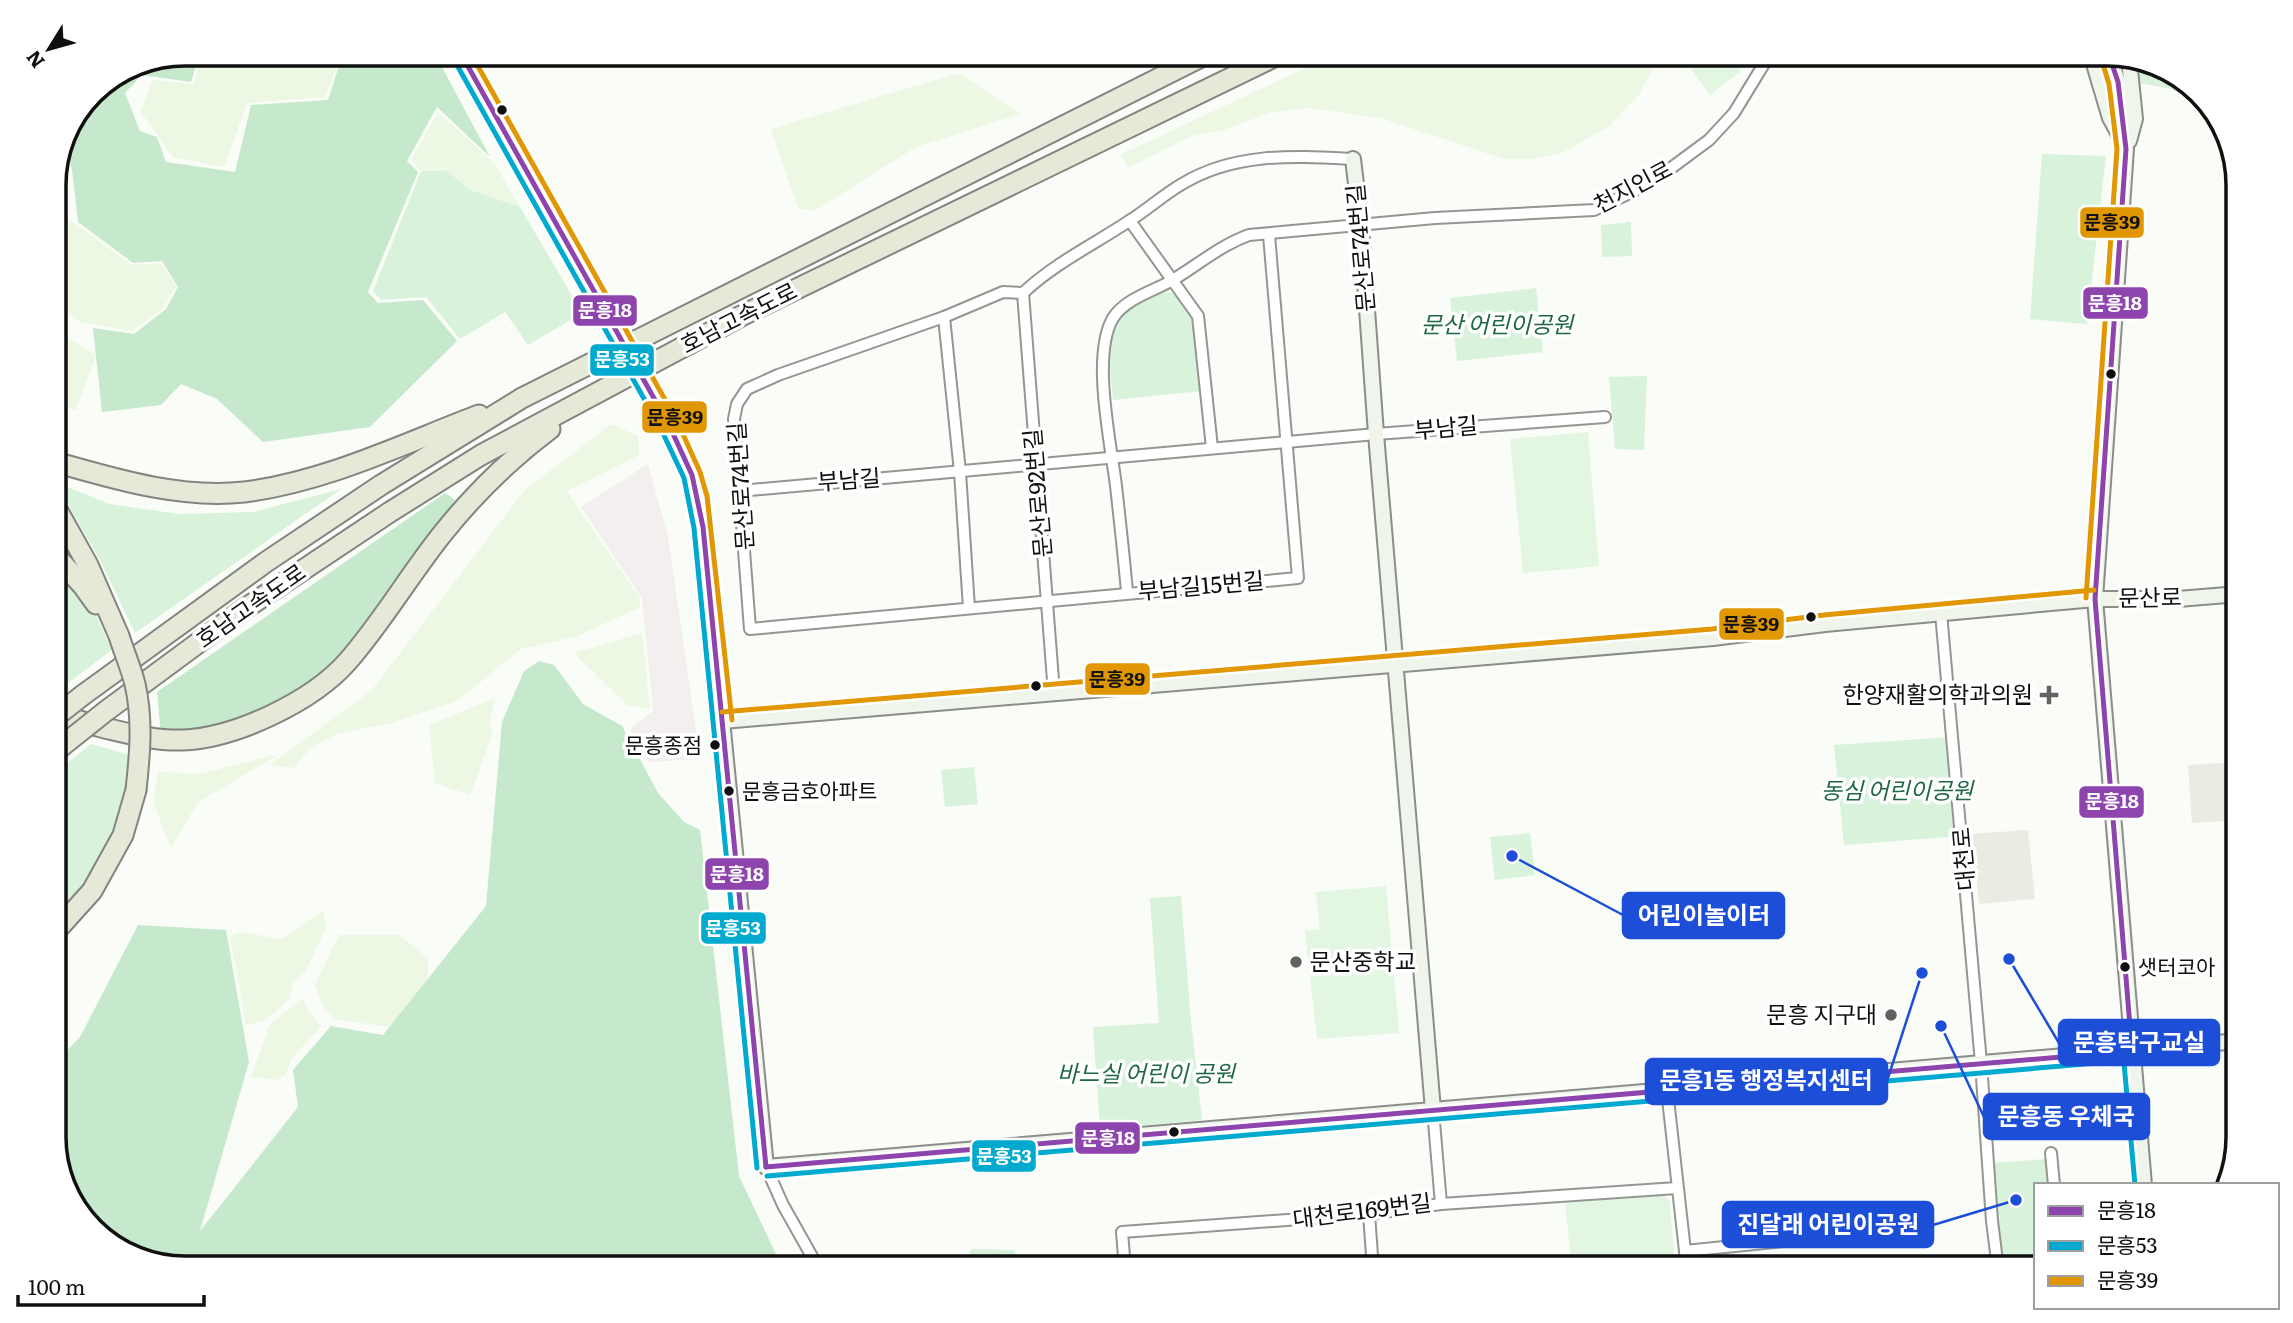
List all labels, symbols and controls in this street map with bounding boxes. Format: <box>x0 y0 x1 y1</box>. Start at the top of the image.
north arrow <box>14 14 84 84</box>
text: N <box>19 45 51 75</box>
unlabelled marker <box>495 103 509 117</box>
street label: 천지인로 <box>1587 150 1677 220</box>
street label: 문산로74번길 <box>1336 183 1382 314</box>
line badge: 문흥39 <box>2079 206 2145 239</box>
text: 문흥39 <box>2084 207 2140 235</box>
street label: 호남고속도로 <box>674 272 802 360</box>
line badge: 문흥18 <box>2082 286 2149 320</box>
text: 문흥18 <box>2088 288 2142 316</box>
line badge: 문흥18 <box>572 294 638 327</box>
text: 문흥18 <box>578 295 632 323</box>
park label: 문산 어린이공원 <box>1421 306 1575 340</box>
line badge: 문흥53 <box>589 343 655 377</box>
text: 문흥53 <box>594 344 650 372</box>
unlabelled marker <box>2104 367 2118 381</box>
line badge: 문흥39 <box>641 400 708 434</box>
text: 문흥39 <box>647 402 703 430</box>
street label: 부남길 <box>1413 406 1479 446</box>
street label: 문산로74번길 <box>718 421 760 551</box>
street label: 문산로92번길 <box>1013 427 1059 559</box>
street label: 부남길 <box>816 459 882 497</box>
street label: 호남고속도로 <box>188 554 312 655</box>
street label: 부남길15번길 <box>1136 562 1265 606</box>
street label: 문산로 <box>2118 578 2182 614</box>
line badge: 문흥39 <box>1718 607 1785 641</box>
text: 문흥39 <box>1723 609 1779 637</box>
unlabelled marker <box>1804 610 1818 624</box>
line badge: 문흥39 <box>1084 662 1151 696</box>
text: 문흥39 <box>1089 664 1145 692</box>
place label: 한양재활의학과의원 <box>1843 676 2033 710</box>
unlabelled marker <box>1029 679 1043 693</box>
marker: 한양재활의학과의원 <box>2039 685 2059 705</box>
place label: 문흥종점 <box>625 728 702 759</box>
marker: 문흥종점 <box>708 738 722 752</box>
park label: 동심 어린이공원 <box>1821 772 1975 806</box>
place label: 문흥금호아파트 <box>742 774 877 805</box>
marker: 문흥금호아파트 <box>722 784 736 798</box>
line badge: 문흥18 <box>2078 785 2145 819</box>
text: 문흥18 <box>2085 786 2139 814</box>
street label: 대천로 <box>1942 826 1982 892</box>
line badge: 문흥18 <box>704 857 770 891</box>
text: 문흥18 <box>710 859 764 887</box>
callout: 어린이놀이터 <box>1623 893 1784 938</box>
text: 어린이놀이터 <box>1638 896 1770 931</box>
line badge: 문흥53 <box>700 911 767 945</box>
text: 문흥53 <box>705 913 761 941</box>
place label: 문산중학교 <box>1310 943 1416 977</box>
place label: 샛터코아 <box>2138 950 2215 981</box>
marker: 문산중학교 <box>1288 954 1304 970</box>
marker: 샛터코아 <box>2118 960 2132 974</box>
place label: 문흥 지구대 <box>1767 996 1877 1030</box>
marker: 문흥 지구대 <box>1883 1007 1899 1023</box>
callout: 문흥탁구교실 <box>2059 1020 2219 1065</box>
text: 문흥탁구교실 <box>2073 1023 2205 1058</box>
park label: 바느실 어린이 공원 <box>1057 1055 1237 1089</box>
callout: 문흥1동 행정복지센터 <box>1646 1059 1887 1104</box>
text: 문흥1동 행정복지센터 <box>1659 1061 1873 1096</box>
callout: 문흥동 우체국 <box>1984 1094 2149 1139</box>
text: 문흥동 우체국 <box>1997 1097 2135 1132</box>
line badge: 문흥18 <box>1074 1121 1141 1155</box>
text: 문흥18 <box>1081 1123 1135 1151</box>
unlabelled marker <box>1167 1125 1181 1139</box>
line badge: 문흥53 <box>971 1139 1037 1173</box>
text: 문흥53 <box>976 1141 1032 1169</box>
legend <box>2034 1183 2279 1309</box>
street label: 대천로169번길 <box>1290 1184 1433 1234</box>
text: 문흥18 <box>2097 1193 2156 1224</box>
callout: 진달래 어린이공원 <box>1723 1202 1933 1247</box>
text: 진달래 어린이공원 <box>1737 1205 1919 1240</box>
text: 문흥53 <box>2097 1228 2158 1259</box>
text: 문흥39 <box>2097 1263 2158 1294</box>
scale bar <box>18 1264 203 1308</box>
text: 100 m <box>28 1270 85 1301</box>

